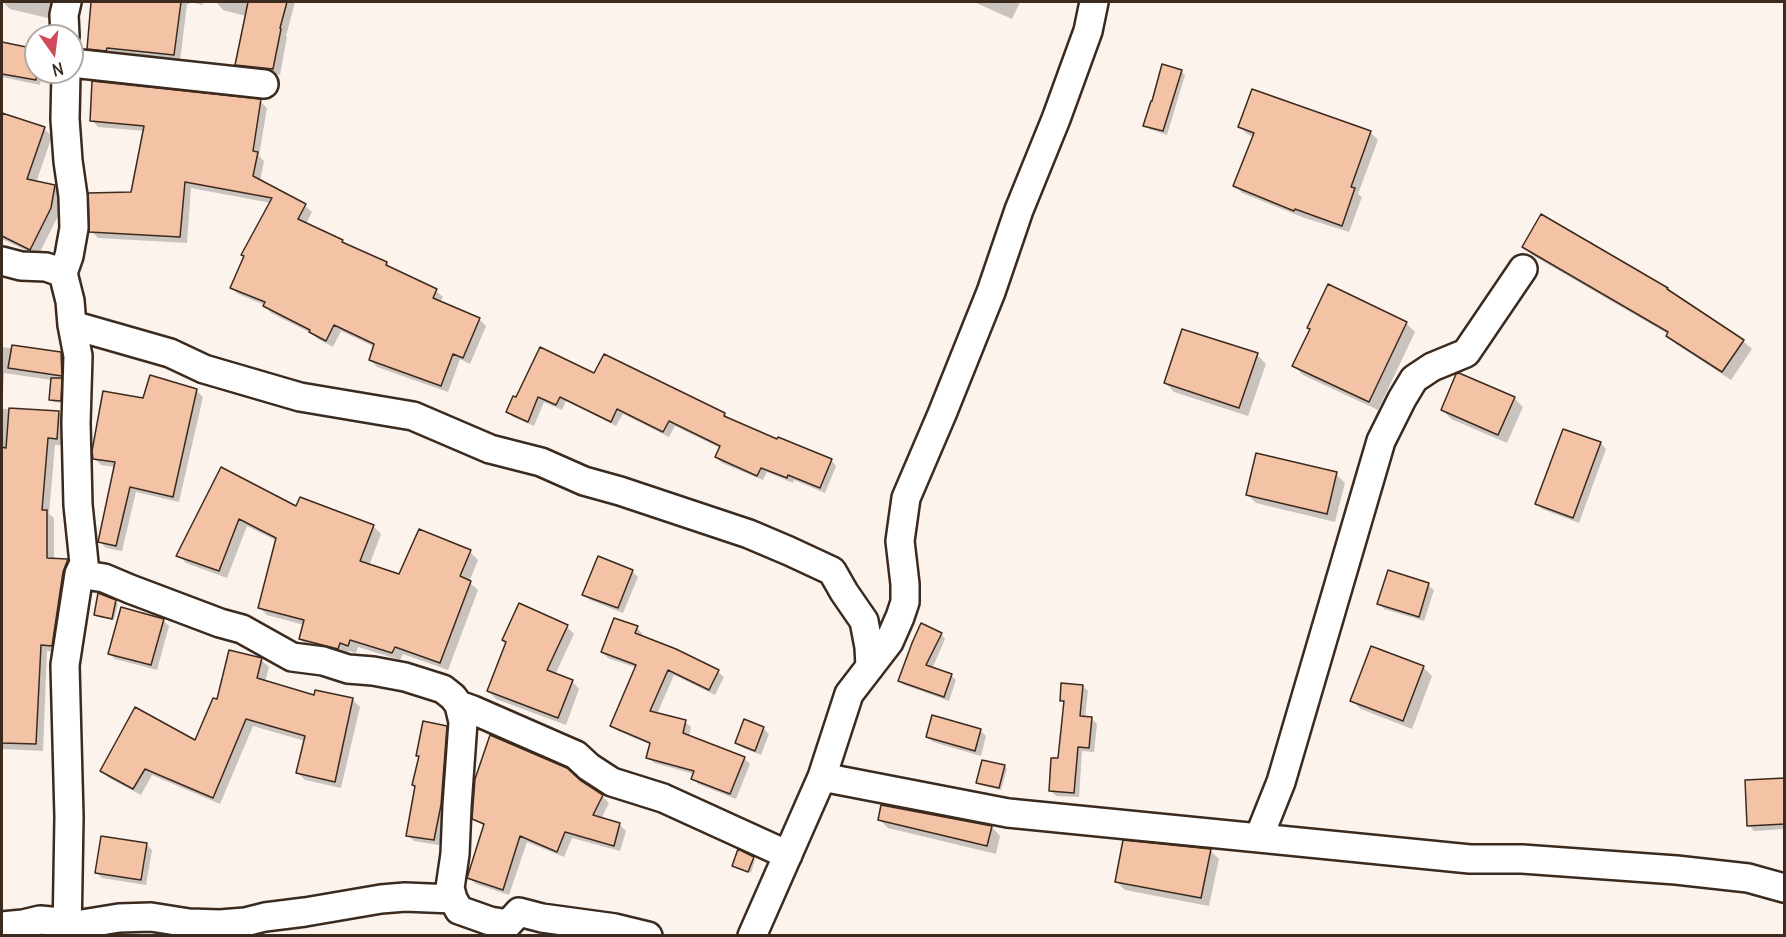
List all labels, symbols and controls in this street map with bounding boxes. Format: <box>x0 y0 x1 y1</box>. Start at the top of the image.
north arrow <box>24 24 84 84</box>
text: N <box>50 58 66 81</box>

